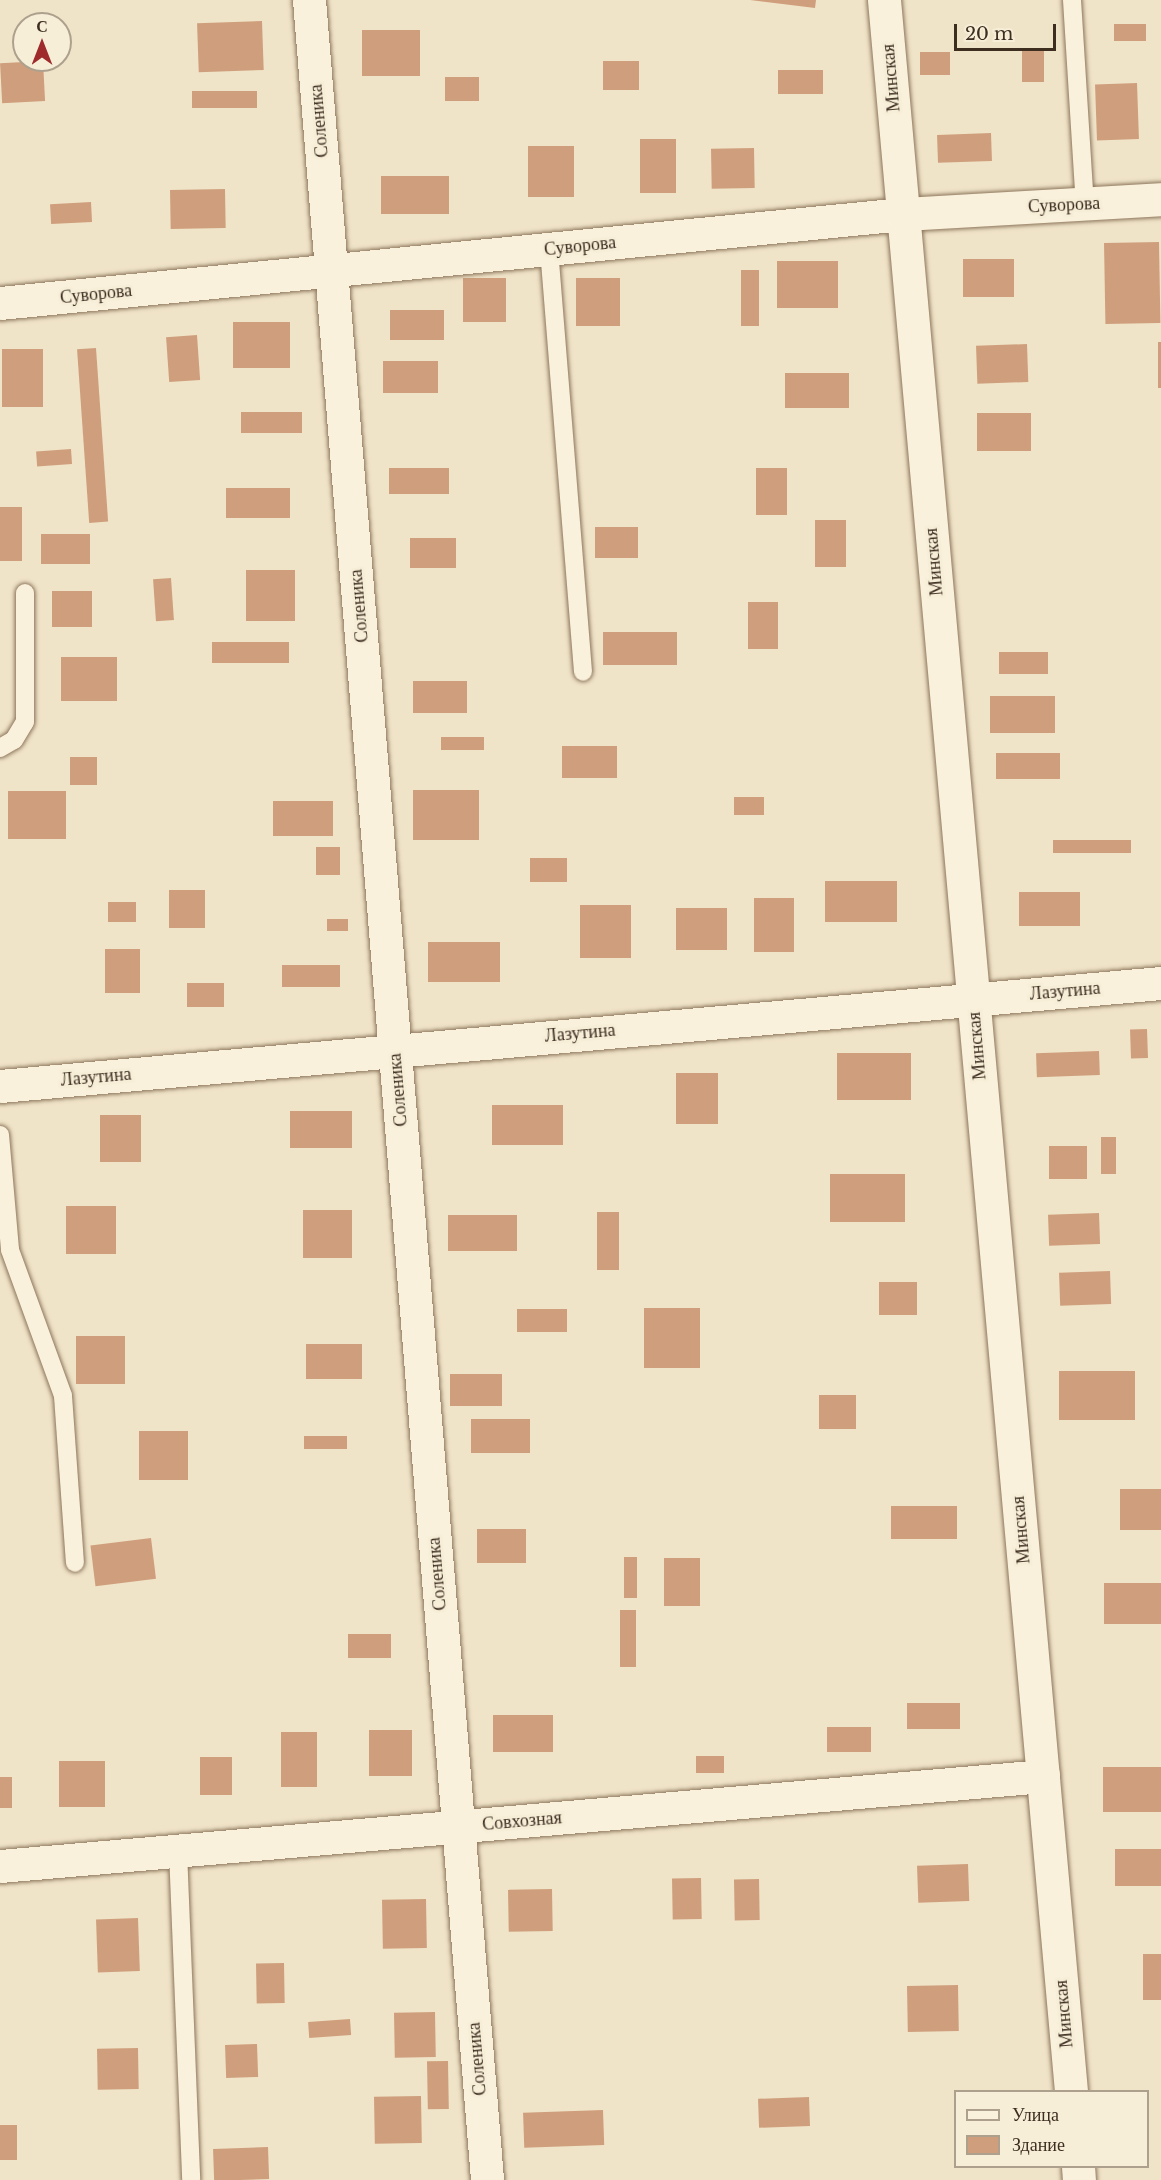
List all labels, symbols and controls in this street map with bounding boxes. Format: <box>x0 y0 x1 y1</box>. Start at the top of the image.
north arrow <box>12 12 72 72</box>
scale bar <box>957 12 1059 50</box>
text: С <box>36 16 48 36</box>
text: 20 m <box>965 23 1013 45</box>
street label: Минская <box>877 43 905 113</box>
street label: Соленика <box>305 83 333 159</box>
street label: Суворова <box>1027 192 1101 218</box>
street label: Суворова <box>543 231 617 261</box>
street label: Суворова <box>59 279 133 309</box>
street label: Минская <box>920 527 948 597</box>
street label: Соленика <box>345 568 373 644</box>
street label: Лазутина <box>1029 977 1101 1005</box>
street label: Минская <box>963 1011 991 1081</box>
street label: Лазутина <box>544 1019 616 1047</box>
street label: Соленика <box>384 1052 412 1128</box>
street label: Лазутина <box>60 1063 132 1091</box>
street label: Минская <box>1007 1495 1035 1565</box>
street label: Соленика <box>423 1536 451 1612</box>
street label: Совхозная <box>481 1807 563 1835</box>
street label: Минская <box>1050 1979 1078 2049</box>
street label: Соленика <box>463 2021 491 2097</box>
legend <box>954 2090 1149 2168</box>
text: Улица <box>1012 2104 1059 2126</box>
text: Здание <box>1012 2134 1065 2156</box>

